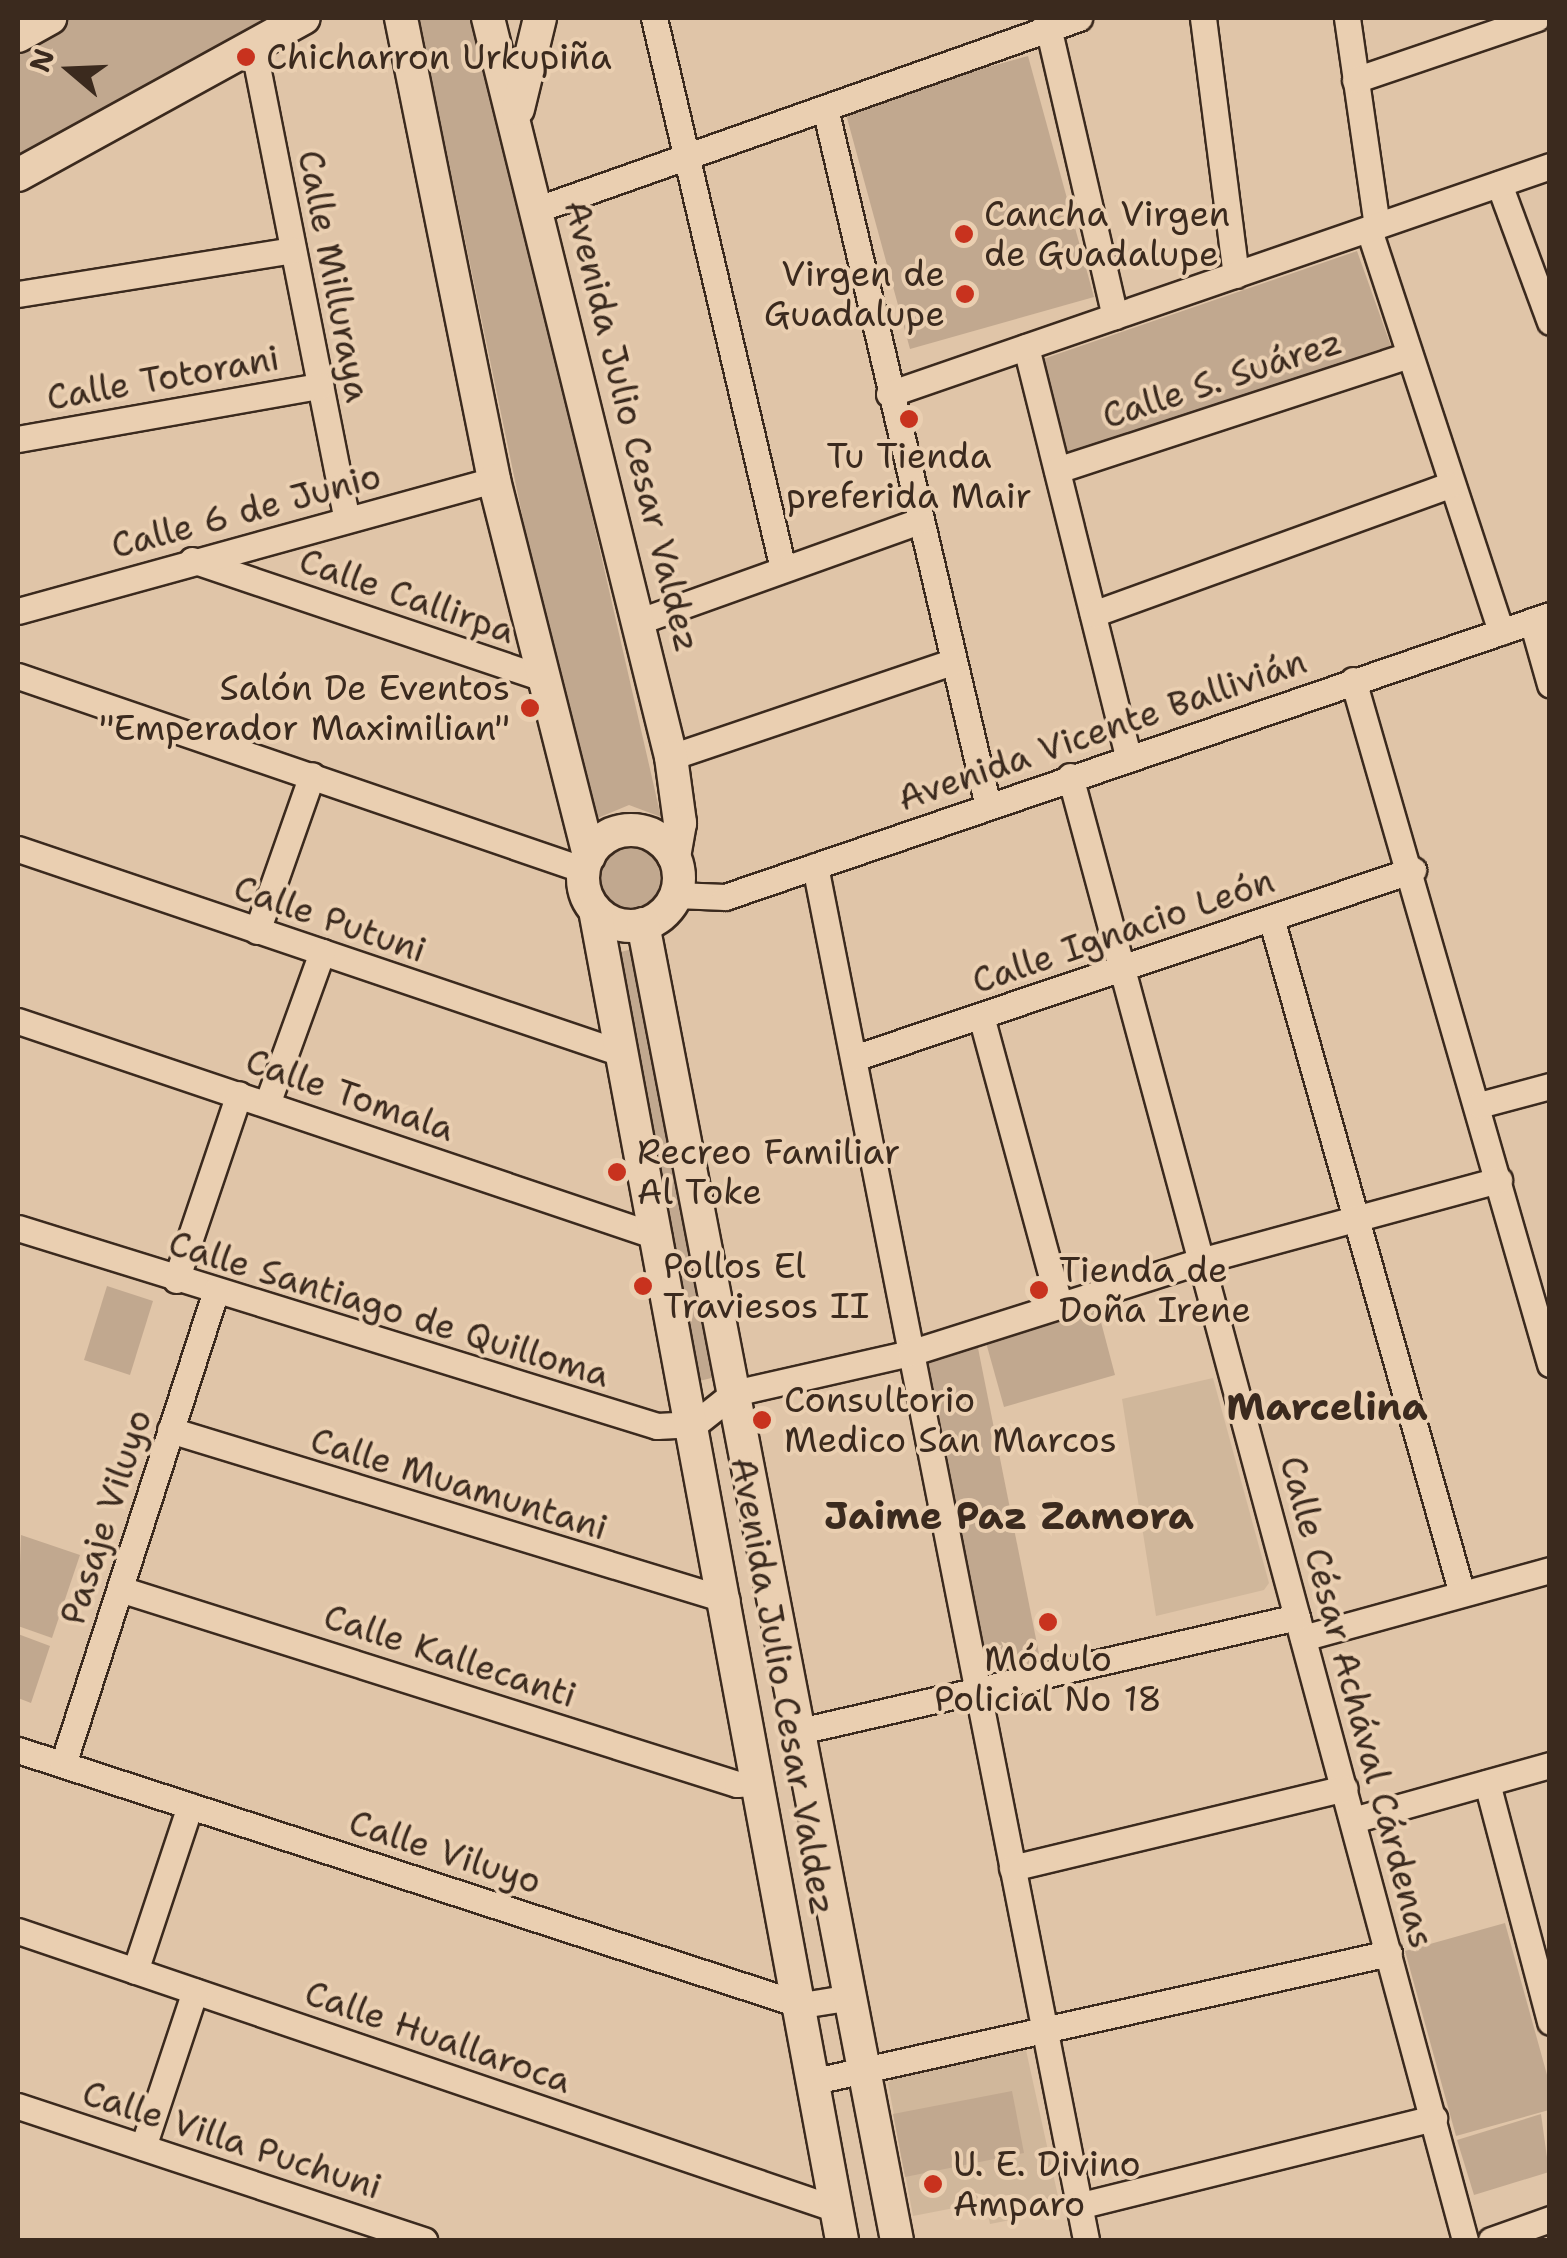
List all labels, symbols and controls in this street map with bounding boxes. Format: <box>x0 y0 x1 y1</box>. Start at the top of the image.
north arrow <box>20 20 120 120</box>
place label: Chicharron Urkupiña <box>266 36 612 78</box>
text: N <box>20 44 63 77</box>
marker: Chicharron Urkupiña <box>235 46 257 68</box>
street label: Calle Milluraya <box>289 147 379 405</box>
place label: Cancha Virgen de Guadalupe <box>984 193 1230 275</box>
street label: Avenida Julio Cesar Valdez <box>555 196 709 656</box>
marker: Cancha Virgen de Guadalupe <box>953 223 975 245</box>
place label: Virgen de Guadalupe <box>764 253 945 335</box>
marker: Virgen de Guadalupe <box>954 283 976 305</box>
street label: Calle S. Suárez <box>1097 321 1347 437</box>
street label: Calle Totorani <box>43 337 283 419</box>
marker: Tu Tienda preferida Mair <box>898 408 920 430</box>
place label: Tu Tienda preferida Mair <box>786 435 1032 517</box>
street label: Calle 6 de Junio <box>107 455 385 567</box>
street label: Calle Callirpa <box>294 540 520 652</box>
street label: Avenida Vicente Ballivián <box>892 640 1312 820</box>
place label: Salón De Eventos "Emperador Maximilian" <box>99 667 510 749</box>
marker: Salón De Eventos "Emperador Maximilian" <box>519 697 541 719</box>
street label: Calle Ignacio León <box>966 860 1280 1002</box>
street label: Calle Putuni <box>228 867 432 971</box>
street label: Calle Tomala <box>240 1040 460 1150</box>
place label: Recreo Familiar Al Toke <box>637 1131 900 1213</box>
marker: Recreo Familiar Al Toke <box>606 1161 628 1183</box>
street label: Calle Santiago de Quilloma <box>164 1222 614 1396</box>
place label: Pollos El Traviesos II <box>663 1245 869 1327</box>
place label: Tienda de Doña Irene <box>1059 1249 1251 1331</box>
marker: Pollos El Traviesos II <box>632 1275 654 1297</box>
marker: Tienda de Doña Irene <box>1028 1279 1050 1301</box>
place label: Consultorio Medico San Marcos <box>784 1379 1117 1461</box>
district label: Marcelina <box>1226 1384 1428 1430</box>
street label: Pasaje Viluyo <box>51 1404 161 1630</box>
marker: Consultorio Medico San Marcos <box>749 1407 775 1433</box>
street label: Calle Muamuntani <box>305 1419 613 1549</box>
street label: Calle César Achával Cárdenas <box>1271 1451 1443 1953</box>
street label: Avenida Julio Cesar Valdez <box>722 1454 844 1918</box>
district label: Jaime Paz Zamora <box>824 1493 1194 1539</box>
street label: Calle Kallecanti <box>318 1595 582 1717</box>
marker: Módulo Policial No 18 <box>1037 1611 1059 1633</box>
place label: Módulo Policial No 18 <box>934 1638 1162 1720</box>
street label: Calle Viluyo <box>344 1801 546 1903</box>
street label: Calle Huallaroca <box>299 1972 577 2102</box>
street label: Calle Villa Puchuni <box>77 2072 387 2208</box>
place label: U. E. Divino Amparo <box>953 2143 1141 2225</box>
marker: U. E. Divino Amparo <box>922 2173 944 2195</box>

